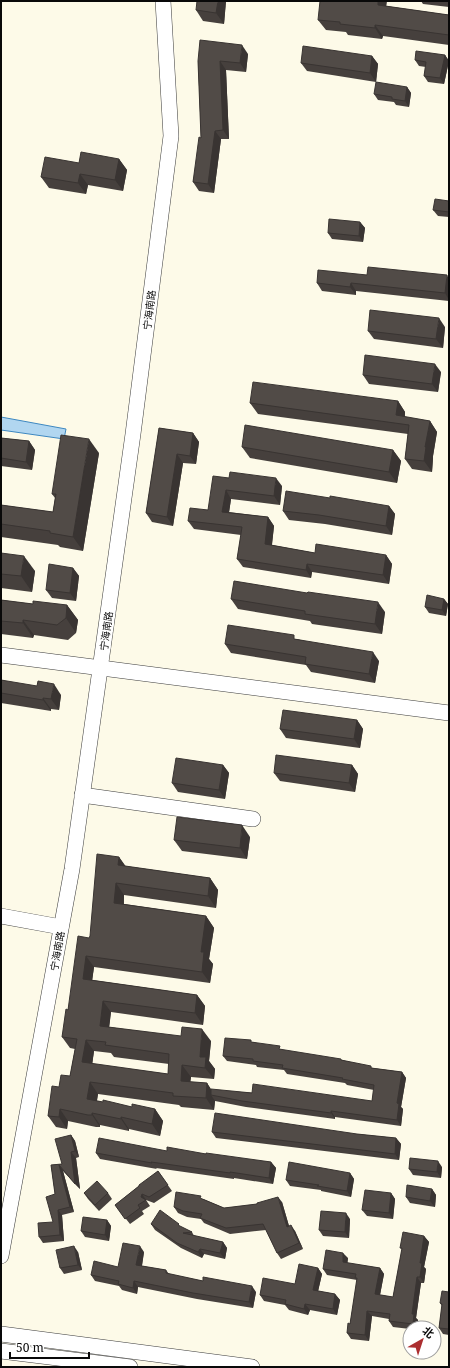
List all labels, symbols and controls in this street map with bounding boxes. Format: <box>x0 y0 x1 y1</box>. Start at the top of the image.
street label: 宁海南路 <box>140 289 158 331</box>
street label: 宁海南路 <box>96 610 116 652</box>
street label: 宁海南路 <box>47 930 67 972</box>
north arrow <box>402 1320 442 1360</box>
text: 北 <box>420 1323 438 1341</box>
scale bar <box>10 1334 89 1360</box>
text: 50 m <box>16 1339 44 1356</box>

